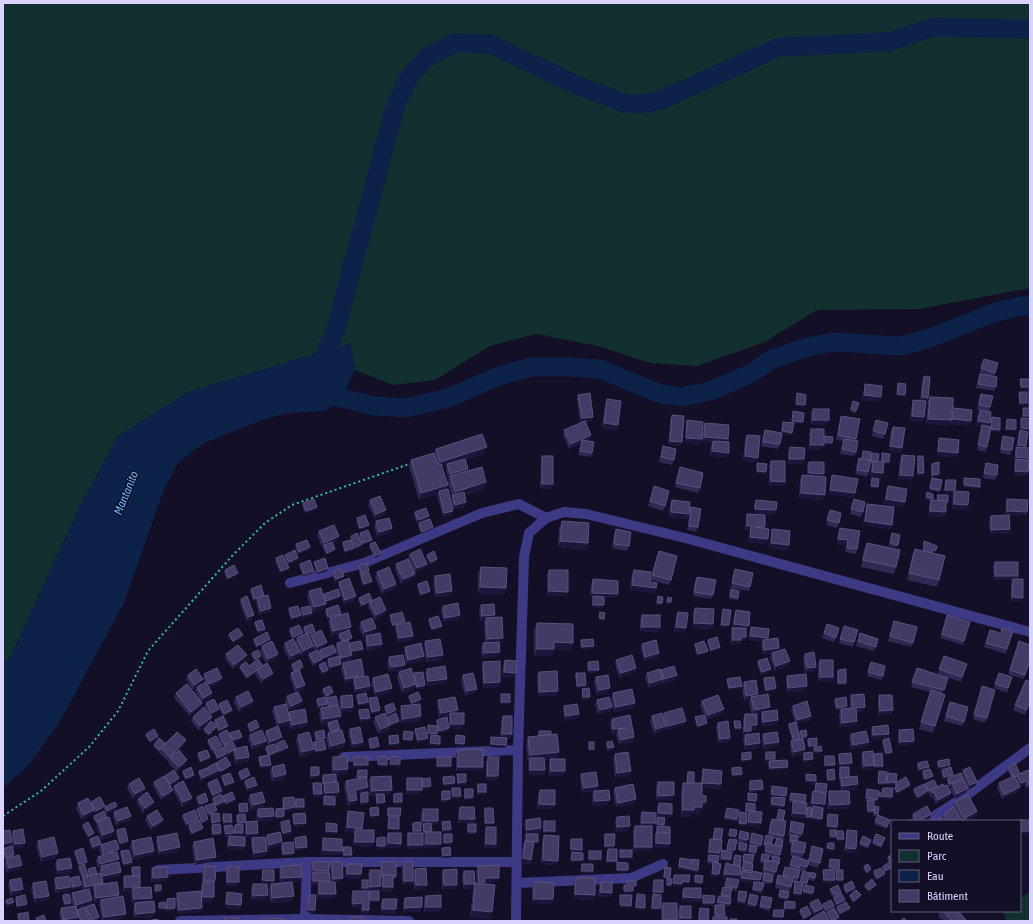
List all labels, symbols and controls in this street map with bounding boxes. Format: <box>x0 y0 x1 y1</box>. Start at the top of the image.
water label: Mantanito <box>111 469 141 517</box>
legend <box>891 820 1021 912</box>
text: Route <box>927 829 953 843</box>
text: Parc <box>927 849 947 863</box>
text: Eau <box>927 869 944 883</box>
text: Bâtiment <box>927 889 968 903</box>

